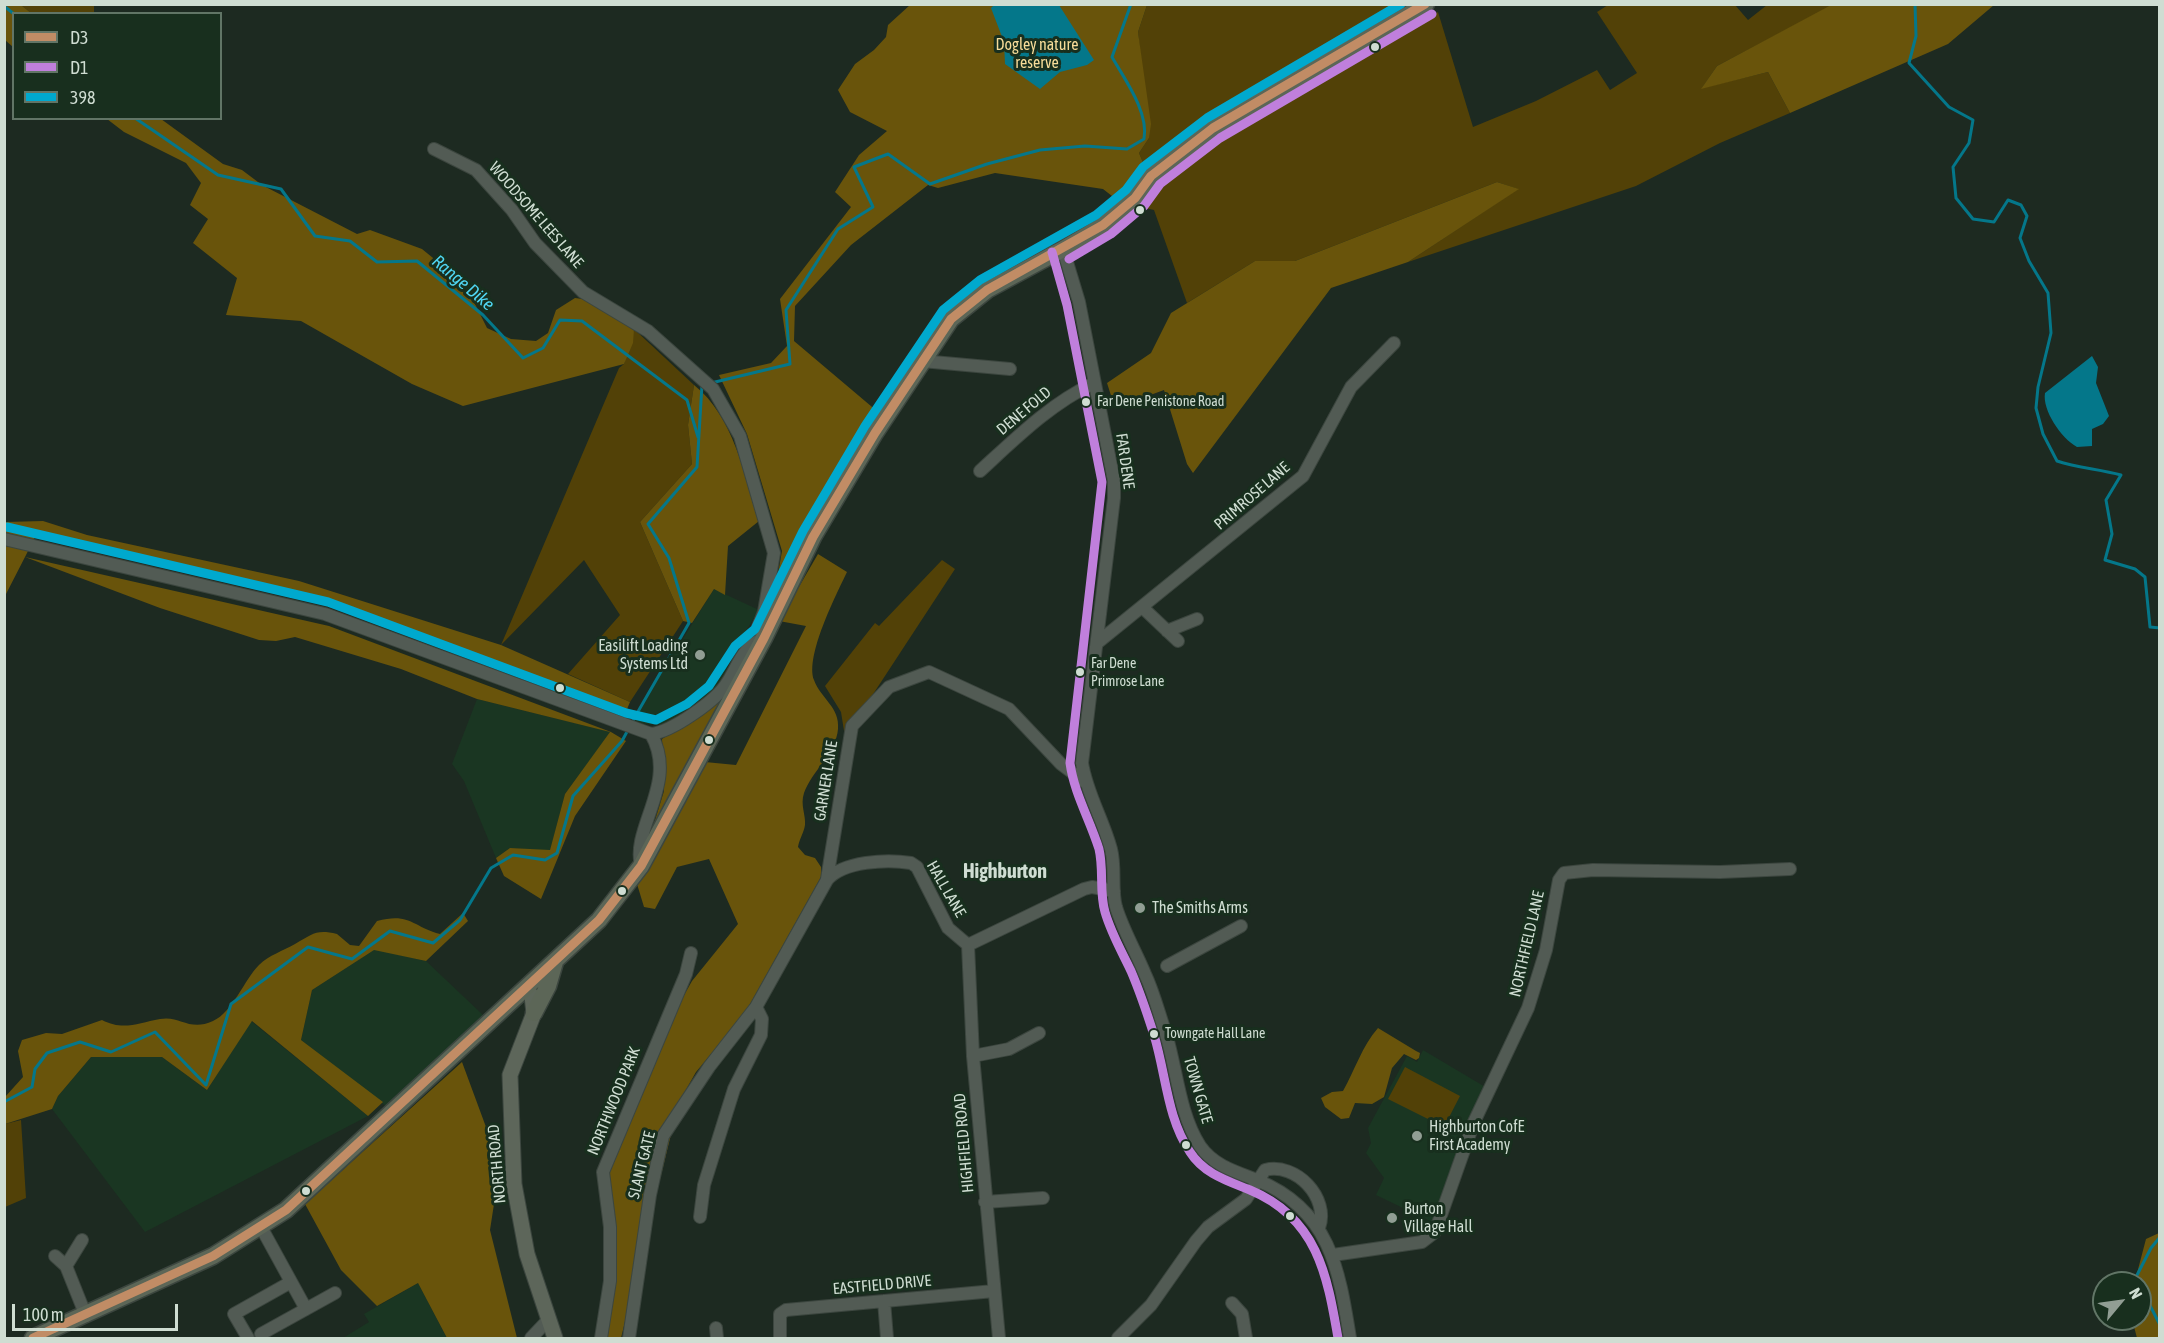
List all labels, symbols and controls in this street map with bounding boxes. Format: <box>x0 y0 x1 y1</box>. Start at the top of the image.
legend <box>12 12 222 120</box>
text: D3 <box>70 27 89 48</box>
park label: Dogley nature reserve <box>996 35 1078 73</box>
unlabelled marker <box>1369 41 1381 53</box>
text: D1 <box>70 57 89 78</box>
text: 398 <box>70 87 95 108</box>
street label: WOODSOME LEES LANE <box>485 158 587 272</box>
unlabelled marker <box>1134 204 1146 216</box>
water label: Range Dike <box>427 251 499 315</box>
street label: DENE FOLD <box>993 383 1055 439</box>
place label: Far Dene Penistone Road <box>1097 394 1224 410</box>
marker: Far Dene Penistone Road <box>1080 396 1092 408</box>
street label: FAR DENE <box>1112 432 1138 490</box>
street label: PRIMROSE LANE <box>1210 458 1294 534</box>
place label: Easilift Loading Systems Ltd <box>598 636 688 674</box>
marker: Easilift Loading Systems Ltd <box>693 648 707 662</box>
place label: Far Dene Primrose Lane <box>1091 656 1164 688</box>
marker: Far Dene Primrose Lane <box>1074 666 1086 678</box>
unlabelled marker <box>554 682 566 694</box>
unlabelled marker <box>703 734 715 746</box>
street label: GARNER LANE <box>810 739 842 823</box>
street label: HALL LANE <box>922 857 970 921</box>
district label: Highburton <box>963 860 1047 884</box>
unlabelled marker <box>616 885 628 897</box>
street label: NORTHFIELD LANE <box>1505 889 1549 999</box>
place label: The Smiths Arms <box>1152 898 1248 918</box>
marker: The Smiths Arms <box>1133 901 1147 915</box>
place label: Towngate Hall Lane <box>1165 1026 1265 1042</box>
marker: Towngate Hall Lane <box>1148 1028 1160 1040</box>
street label: NORTHWOOD PARK <box>584 1044 644 1158</box>
street label: TOWN GATE <box>1179 1054 1217 1126</box>
street label: HIGHFIELD ROAD <box>950 1092 978 1194</box>
place label: Highburton CofE First Academy <box>1429 1117 1524 1155</box>
street label: NORTH ROAD <box>484 1124 510 1204</box>
street label: SLANT GATE <box>624 1129 660 1201</box>
marker: Highburton CofE First Academy <box>1410 1129 1424 1143</box>
unlabelled marker <box>1180 1139 1192 1151</box>
unlabelled marker <box>300 1185 312 1197</box>
place label: Burton Village Hall <box>1404 1199 1473 1237</box>
unlabelled marker <box>1284 1210 1296 1222</box>
marker: Burton Village Hall <box>1385 1211 1399 1225</box>
street label: EASTFIELD DRIVE <box>832 1271 932 1299</box>
north arrow <box>2092 1271 2152 1331</box>
text: N <box>2126 1285 2146 1302</box>
scale bar <box>15 1292 182 1330</box>
text: 100 m <box>23 1304 64 1325</box>

